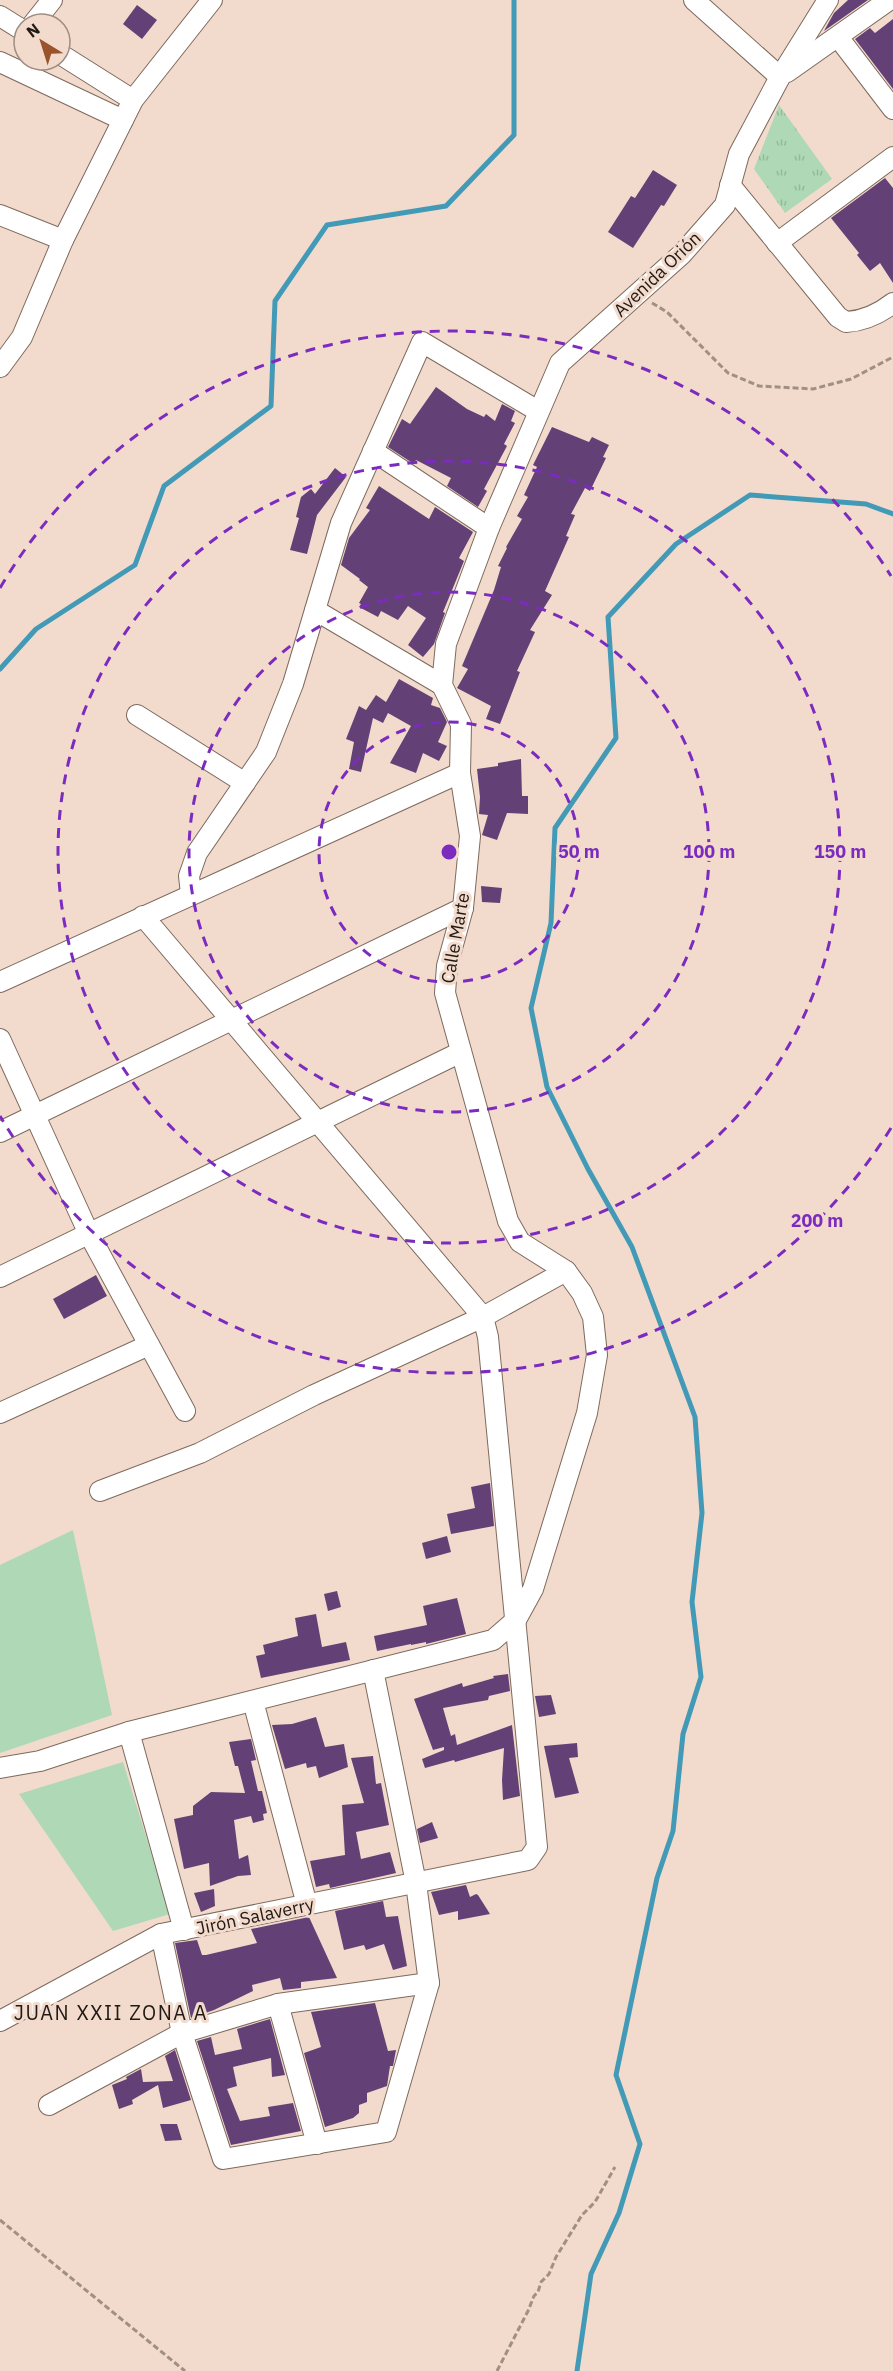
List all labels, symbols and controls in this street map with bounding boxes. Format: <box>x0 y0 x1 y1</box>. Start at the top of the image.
north arrow <box>12 12 72 72</box>
text: N <box>22 19 43 42</box>
street label: Avenida Orión <box>608 226 706 322</box>
text: 50 m <box>558 840 600 863</box>
text: 100 m <box>683 840 735 863</box>
text: 150 m <box>814 840 866 863</box>
centre of rings <box>439 842 459 862</box>
street label: Calle Marte <box>436 891 474 985</box>
text: 200 m <box>791 1209 843 1232</box>
street label: Jirón Salaverry <box>194 1892 316 1940</box>
district label: JUAN XXII ZONA A <box>14 1999 208 2026</box>

